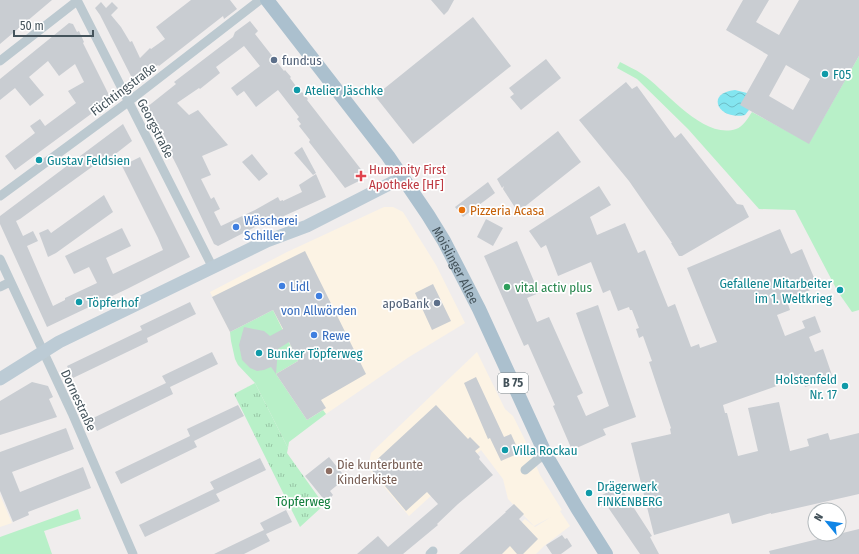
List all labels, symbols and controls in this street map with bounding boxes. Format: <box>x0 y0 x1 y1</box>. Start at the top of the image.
scale bar <box>14 12 93 38</box>
text: 50 m <box>20 19 44 33</box>
place label: fund:us <box>282 53 322 68</box>
marker: fund:us <box>269 55 279 65</box>
street label: Füchtingstraße <box>87 60 159 119</box>
place label: F05 <box>833 67 851 82</box>
marker: F05 <box>820 69 830 79</box>
place label: Atelier Jäschke <box>305 83 383 98</box>
marker: Atelier Jäschke <box>292 85 302 95</box>
street label: Georgstraße <box>134 96 177 160</box>
place label: Gustav Feldsien <box>47 153 130 168</box>
marker: Gustav Feldsien <box>34 155 44 165</box>
place label: Humanity First Apotheke [HF] <box>369 162 447 192</box>
marker: Humanity First Apotheke [HF] <box>356 171 366 181</box>
place label: Pizzeria Acasa <box>470 203 544 218</box>
marker: Pizzeria Acasa <box>457 205 467 215</box>
place label: Wäscherei Schiller <box>244 213 298 243</box>
marker: Wäscherei Schiller <box>231 222 241 232</box>
street label: Moislinger Allee <box>429 224 482 306</box>
place label: Gefallene Mitarbeiter im 1. Weltkrieg <box>719 276 833 306</box>
place label: Lidl <box>290 279 310 294</box>
place label: vital activ plus <box>515 280 592 295</box>
marker: Lidl <box>277 281 287 291</box>
marker: vital activ plus <box>502 282 512 292</box>
marker: Gefallene Mitarbeiter im 1. Weltkrieg <box>835 285 845 295</box>
marker: von Allwörden <box>314 291 324 301</box>
place label: Töpferhof <box>87 295 140 310</box>
place label: apoBank <box>382 296 430 311</box>
marker: Töpferhof <box>74 297 84 307</box>
marker: apoBank <box>432 298 442 308</box>
place label: von Allwörden <box>281 303 357 318</box>
place label: Rewe <box>322 328 350 343</box>
marker: Rewe <box>309 330 319 340</box>
place label: Bunker Töpferweg <box>267 346 364 361</box>
marker: Bunker Töpferweg <box>254 348 264 358</box>
street label: Dornestraße <box>58 367 99 433</box>
place label: Holstenfeld Nr. 17 <box>775 372 837 402</box>
road number: B 75 <box>498 373 528 393</box>
marker: Holstenfeld Nr. 17 <box>840 381 850 391</box>
place label: Villa Rockau <box>513 443 577 458</box>
marker: Villa Rockau <box>500 445 510 455</box>
place label: Die kunterbunte Kinderkiste <box>337 457 423 487</box>
marker: Die kunterbunte Kinderkiste <box>324 466 334 476</box>
place label: Drägerwerk FINKENBERG <box>597 479 662 509</box>
marker: Drägerwerk FINKENBERG <box>584 488 594 498</box>
park label: Töpferweg <box>276 494 331 509</box>
north arrow <box>807 502 847 542</box>
text: N <box>811 511 826 523</box>

